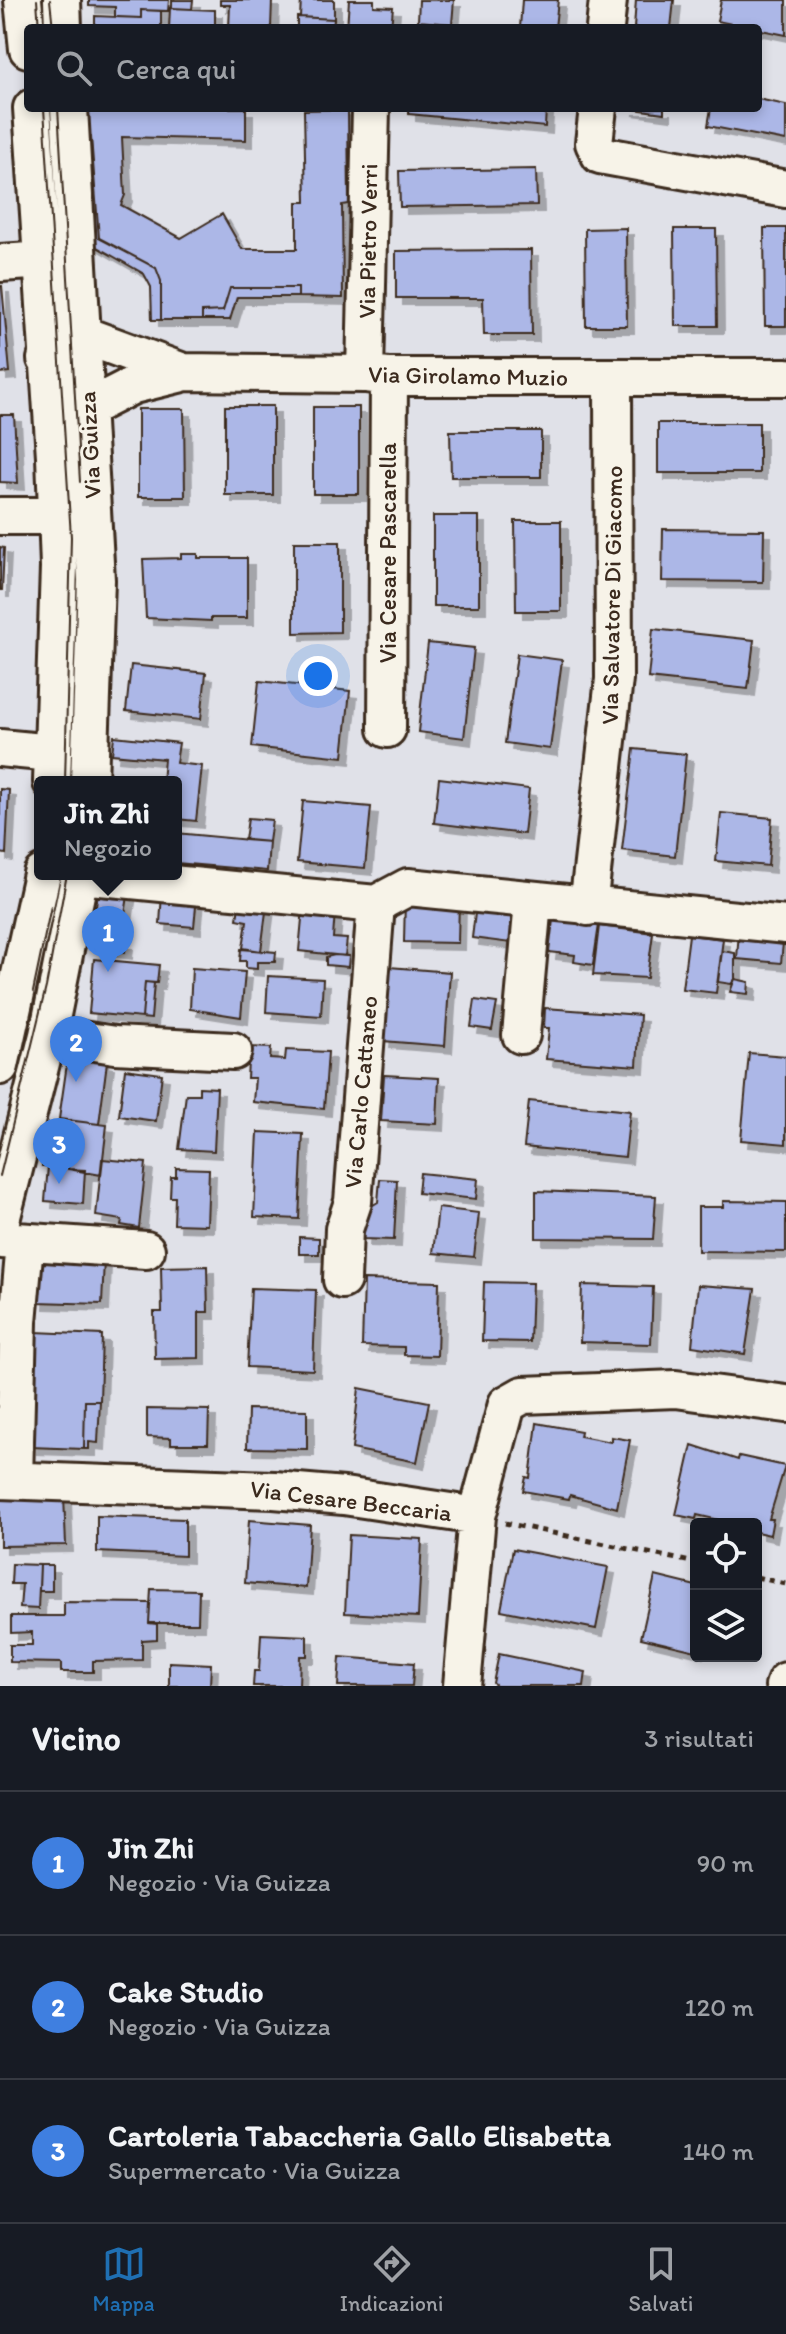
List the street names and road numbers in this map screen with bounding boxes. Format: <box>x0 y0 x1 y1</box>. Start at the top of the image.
street label: Via Pietro Verri <box>352 163 383 319</box>
street label: Via Girolamo Muzio <box>368 359 568 392</box>
street label: Via Guizza <box>72 390 107 499</box>
street label: Via Cesare Pascarella <box>373 442 402 663</box>
street label: Via Salvatore Di Giacomo <box>595 465 628 725</box>
street label: Via Carlo Cattaneo <box>338 994 383 1190</box>
street label: Via Cesare Beccaria <box>248 1474 454 1527</box>

